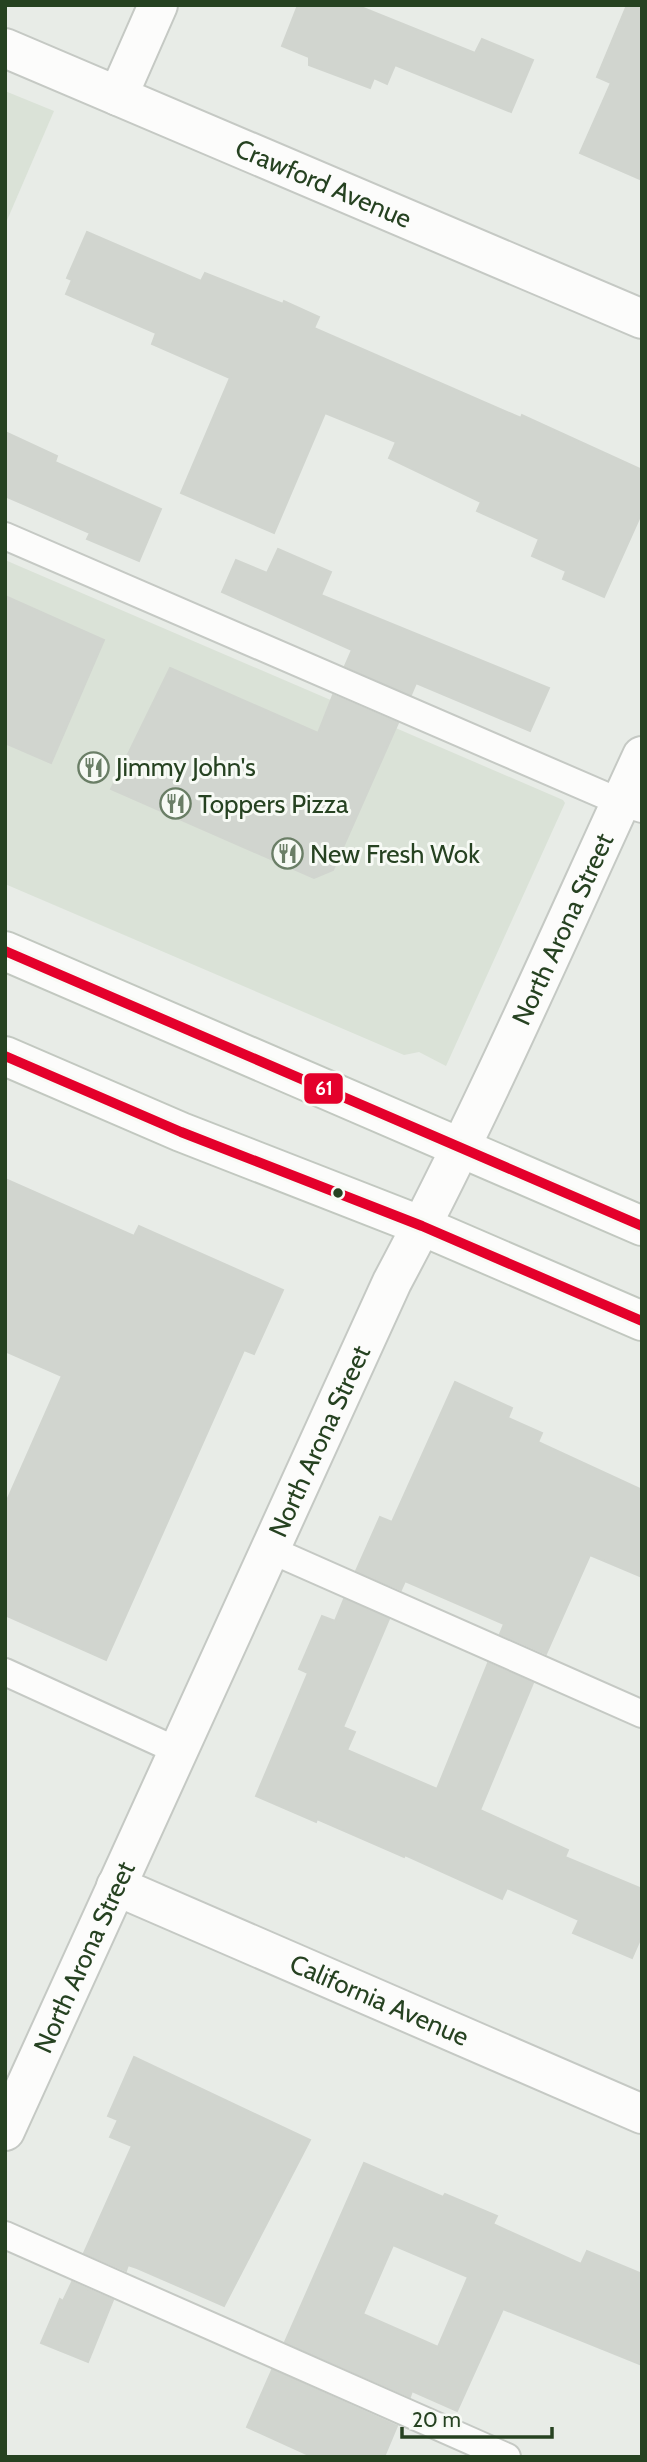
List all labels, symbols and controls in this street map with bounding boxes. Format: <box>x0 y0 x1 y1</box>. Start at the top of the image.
street label: Crawford Avenue <box>231 132 416 235</box>
restaurant icon: Jimmy John's <box>76 750 110 784</box>
place label: Jimmy John's <box>115 751 256 783</box>
restaurant icon: Toppers Pizza <box>158 787 192 821</box>
place label: Toppers Pizza <box>198 788 349 820</box>
street label: North Arona Street <box>505 828 620 1030</box>
restaurant icon: New Fresh Wok <box>270 837 304 871</box>
place label: New Fresh Wok <box>310 838 480 870</box>
line badge: 61 <box>303 1072 344 1105</box>
text: 61 <box>315 1077 333 1100</box>
unlabelled marker <box>331 1186 345 1200</box>
street label: North Arona Street <box>262 1340 377 1542</box>
street label: North Arona Street <box>27 1856 142 2058</box>
street label: California Avenue <box>285 1947 474 2053</box>
scale bar <box>402 2396 552 2440</box>
text: 20 m <box>412 2407 461 2432</box>

